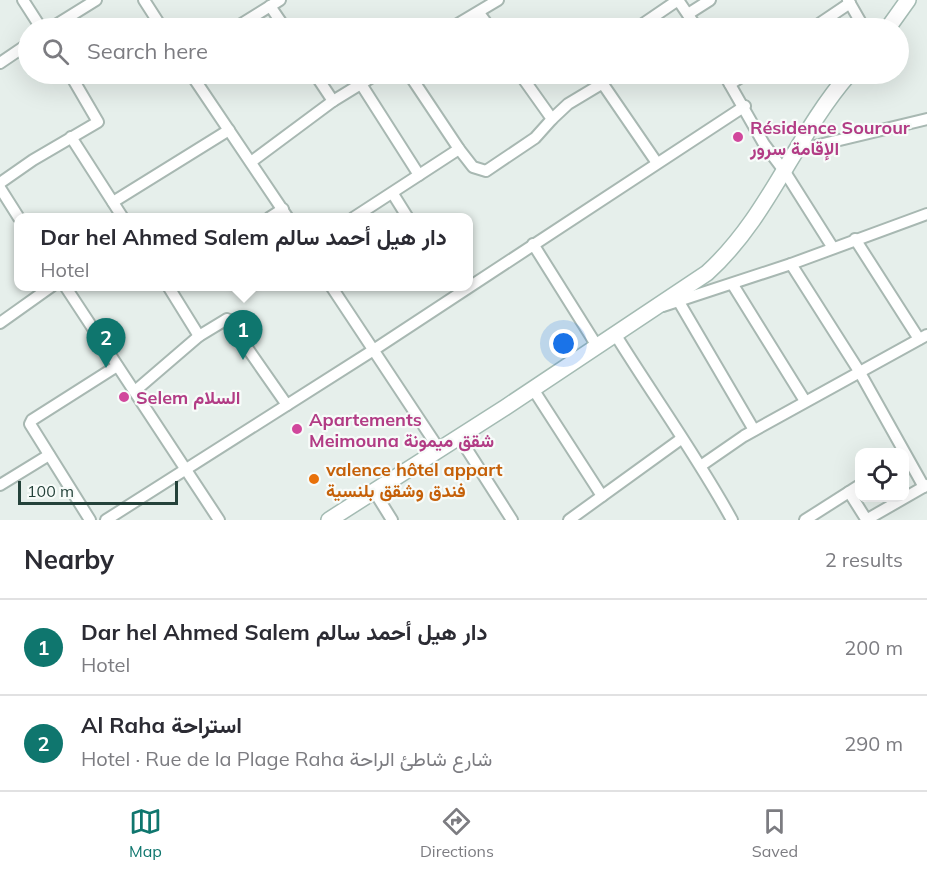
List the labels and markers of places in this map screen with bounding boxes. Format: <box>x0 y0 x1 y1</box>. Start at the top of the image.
place label: Résidence Sourour الإقامة سرور <box>749 116 911 161</box>
marker: Résidence Sourour الإقامة سرور <box>731 130 745 144</box>
pin: 1 <box>224 310 262 360</box>
pin: 2 <box>86 318 126 368</box>
place label: Selem السلام <box>136 386 241 410</box>
marker: Selem السلام <box>117 390 131 404</box>
place label: Apartements Meimouna شقق ميمونة <box>309 408 494 452</box>
marker: Apartements Meimouna شقق ميمونة <box>290 422 304 436</box>
place label: valence hôtel appart فندق وشقق بلنسية <box>325 458 503 502</box>
marker: valence hôtel appart فندق وشقق بلنسية <box>307 472 321 486</box>

